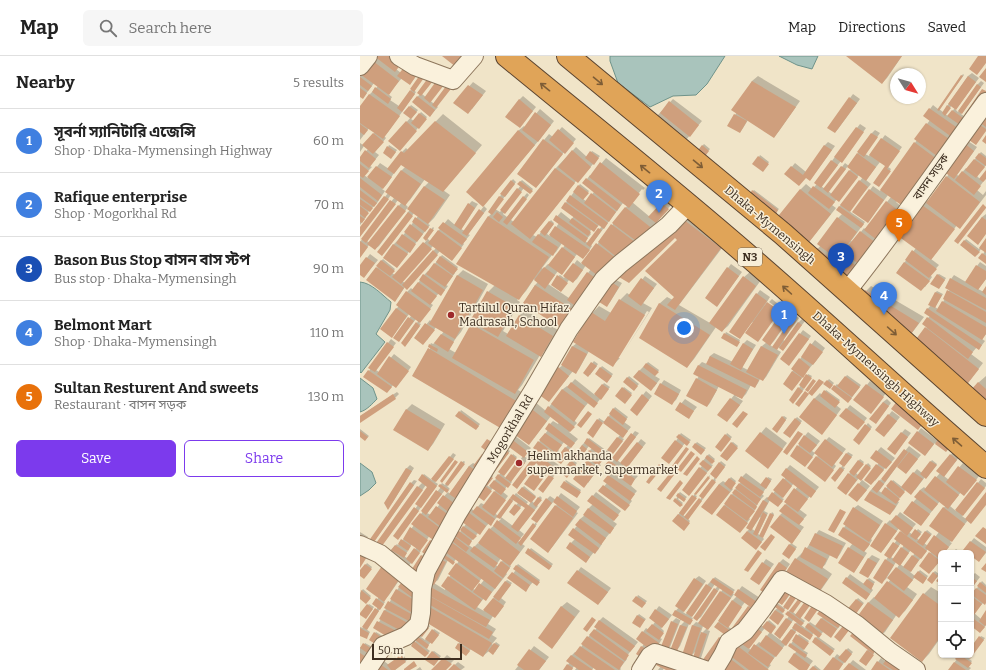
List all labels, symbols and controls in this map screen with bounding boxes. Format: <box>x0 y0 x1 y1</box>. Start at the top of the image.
search box <box>83 10 363 46</box>
text: Map <box>20 16 59 39</box>
icon: search <box>97 17 119 39</box>
text: Search here <box>129 19 212 37</box>
text: Map <box>788 19 816 36</box>
text: Directions <box>838 19 906 36</box>
text: Saved <box>928 19 966 36</box>
north arrow <box>890 68 926 104</box>
text: Nearby <box>16 72 75 93</box>
text: 5 results <box>293 75 344 90</box>
one-way arrow <box>593 76 604 85</box>
one-way arrow <box>539 82 550 91</box>
text: সূবর্না স্যানিটারি এজেন্সি <box>54 123 195 141</box>
text: 1 <box>26 133 32 148</box>
text: 60 m <box>313 133 344 148</box>
text: Shop · Dhaka-Mymensingh Highway <box>54 143 272 158</box>
street label: বাসন সড়ক <box>909 151 952 204</box>
one-way arrow <box>693 160 704 168</box>
one-way arrow <box>640 165 651 174</box>
pin: 2 <box>646 180 672 213</box>
street label: Dhaka-Mymensingh <box>722 183 819 267</box>
text: Rafique enterprise <box>54 188 187 206</box>
text: 2 <box>25 197 33 212</box>
text: 70 m <box>314 197 344 212</box>
text: Shop · Mogorkhal Rd <box>54 206 177 221</box>
pin: 5 <box>886 209 912 242</box>
pin: 3 <box>828 243 854 276</box>
road number: N3 <box>738 248 762 266</box>
text: Bason Bus Stop বাসন বাস স্টপ <box>54 251 250 269</box>
text: 3 <box>25 261 33 276</box>
text: 90 m <box>313 261 344 276</box>
text: Bus stop · Dhaka-Mymensingh <box>54 271 237 286</box>
pin: 4 <box>871 282 897 315</box>
one-way arrow <box>782 285 792 294</box>
place label: Tartilul Quran Hifaz Madrasah, School <box>459 301 570 329</box>
pin: 1 <box>771 301 797 334</box>
street label: Dhaka-Mymensingh Highway <box>810 308 943 430</box>
marker: Tartilul Quran Hifaz Madrasah, School <box>446 310 456 320</box>
text: Belmont Mart <box>54 316 152 334</box>
your location <box>674 318 694 338</box>
text: 4 <box>25 325 33 340</box>
text: 110 m <box>310 325 344 340</box>
one-way arrow <box>887 326 897 336</box>
text: Shop · Dhaka-Mymensingh <box>54 334 217 349</box>
text: Sultan Resturent And sweets <box>54 379 259 397</box>
text: 5 <box>25 389 33 404</box>
text: 130 m <box>308 389 344 404</box>
street label: Mogorkhal Rd <box>484 392 536 466</box>
text: Restaurant · বাসন সড়ক <box>54 397 186 412</box>
one-way arrow <box>951 437 962 446</box>
button: Save <box>16 440 176 477</box>
button: Share <box>184 440 344 477</box>
place label: Helim akhanda supermarket, Supermarket <box>527 449 679 477</box>
marker: Helim akhanda supermarket, Supermarket <box>514 458 524 468</box>
map controls <box>938 550 974 658</box>
button: + <box>938 550 974 586</box>
button: − <box>938 586 974 622</box>
button: locate <box>938 622 974 658</box>
scale bar <box>372 642 462 661</box>
text: 50 m <box>378 644 404 657</box>

